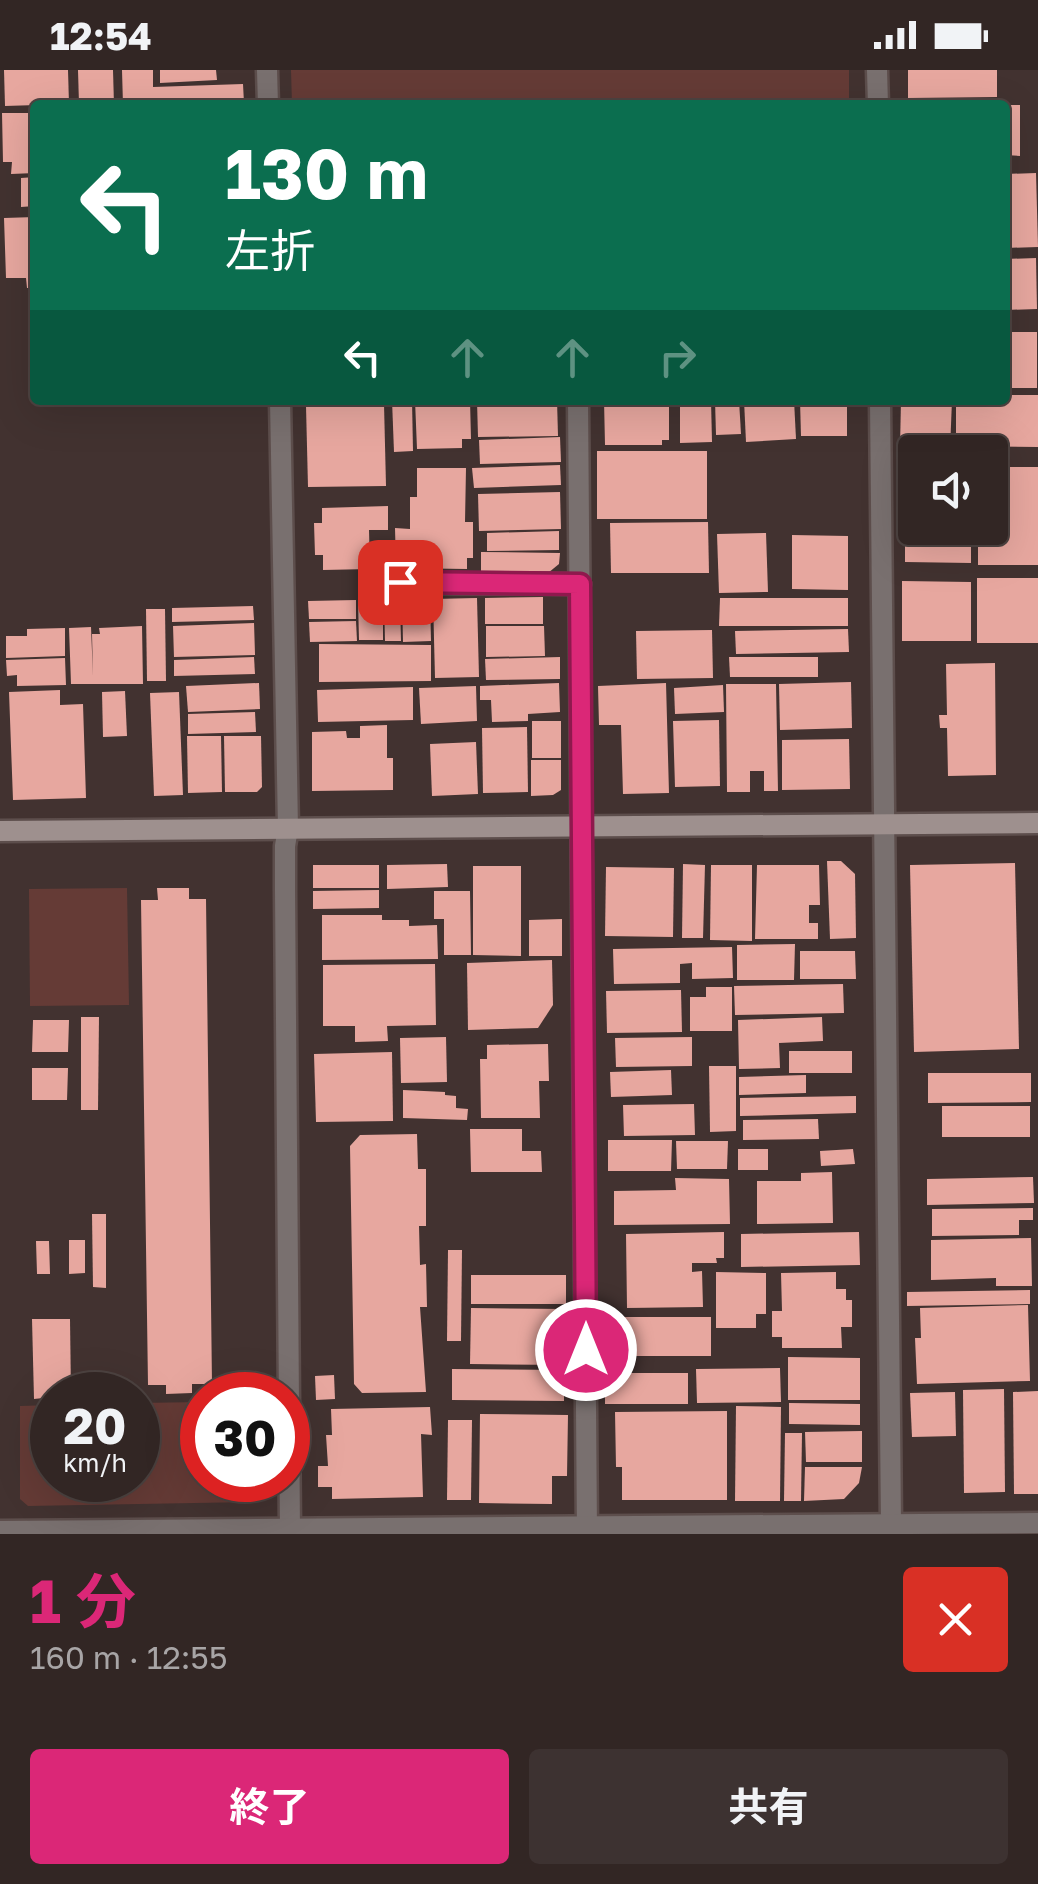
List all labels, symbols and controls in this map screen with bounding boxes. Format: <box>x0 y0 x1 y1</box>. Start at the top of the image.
text: 12:54 <box>50 13 152 58</box>
text: 130 m <box>225 130 428 214</box>
icon: left <box>60 140 190 270</box>
text: 左折 <box>225 223 315 277</box>
icon: left <box>335 330 390 385</box>
icon: ahead <box>440 330 495 385</box>
icon: ahead <box>545 330 600 385</box>
icon: right <box>650 330 705 385</box>
map controls <box>898 435 1008 545</box>
button: sound <box>898 435 1008 545</box>
pin <box>358 540 443 625</box>
icon: arrive <box>373 555 428 610</box>
position arrow <box>534 1298 638 1402</box>
speed limit sign: 30 <box>180 1372 310 1502</box>
text: 20 <box>63 1395 126 1455</box>
text: km/h <box>63 1447 127 1478</box>
text: 1 分 <box>30 1564 136 1636</box>
button: close <box>903 1567 1008 1672</box>
text: 160 m · 12:55 <box>30 1638 227 1676</box>
button: 終了 <box>30 1749 509 1864</box>
button: 共有 <box>529 1749 1008 1864</box>

